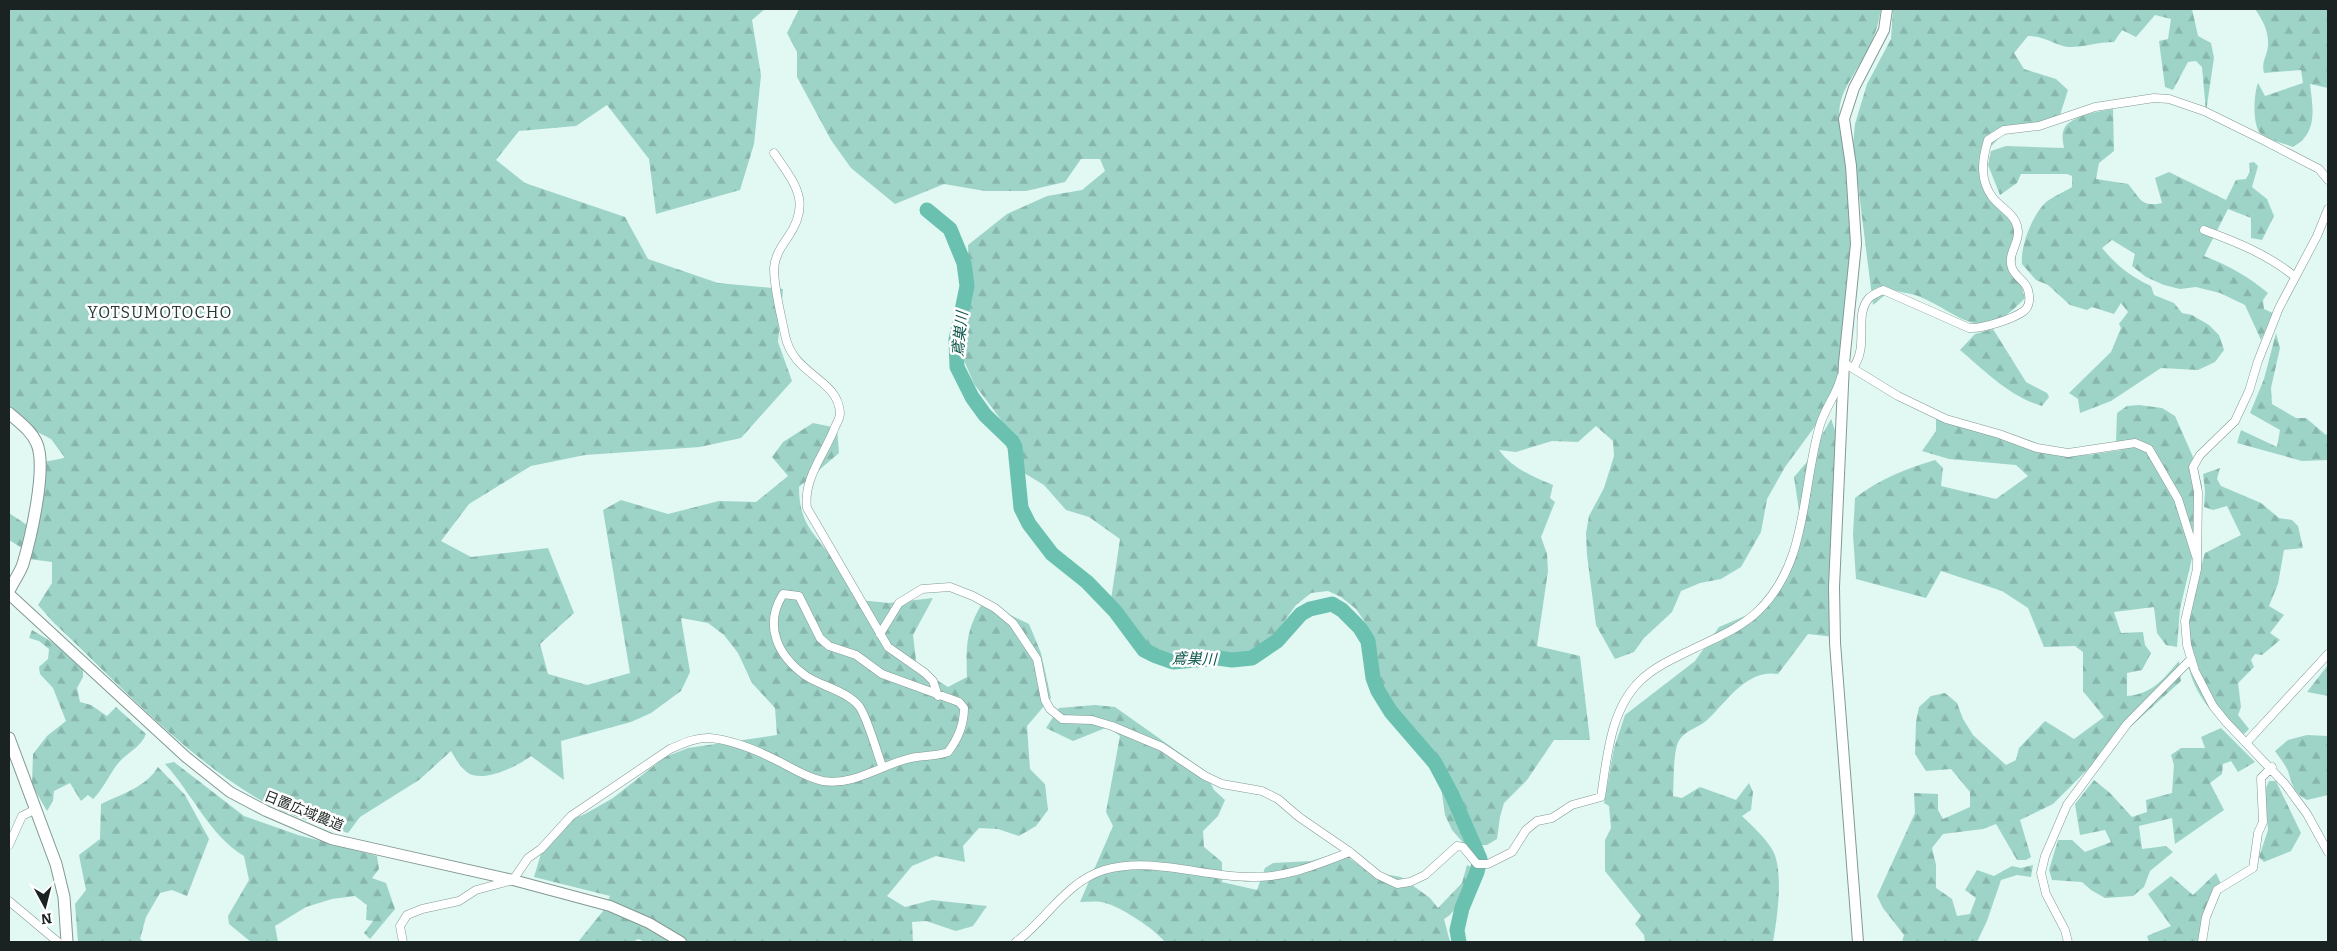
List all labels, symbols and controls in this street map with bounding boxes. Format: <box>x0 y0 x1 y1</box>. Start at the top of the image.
district label: YOTSUMOTOCHO <box>87 303 233 322</box>
water label: 鳶巣川 <box>949 309 972 357</box>
water label: 鳶巣川 <box>1171 650 1219 668</box>
street label: 日置広域農道 <box>262 787 346 835</box>
north arrow <box>20 881 70 931</box>
text: N <box>40 909 53 928</box>

